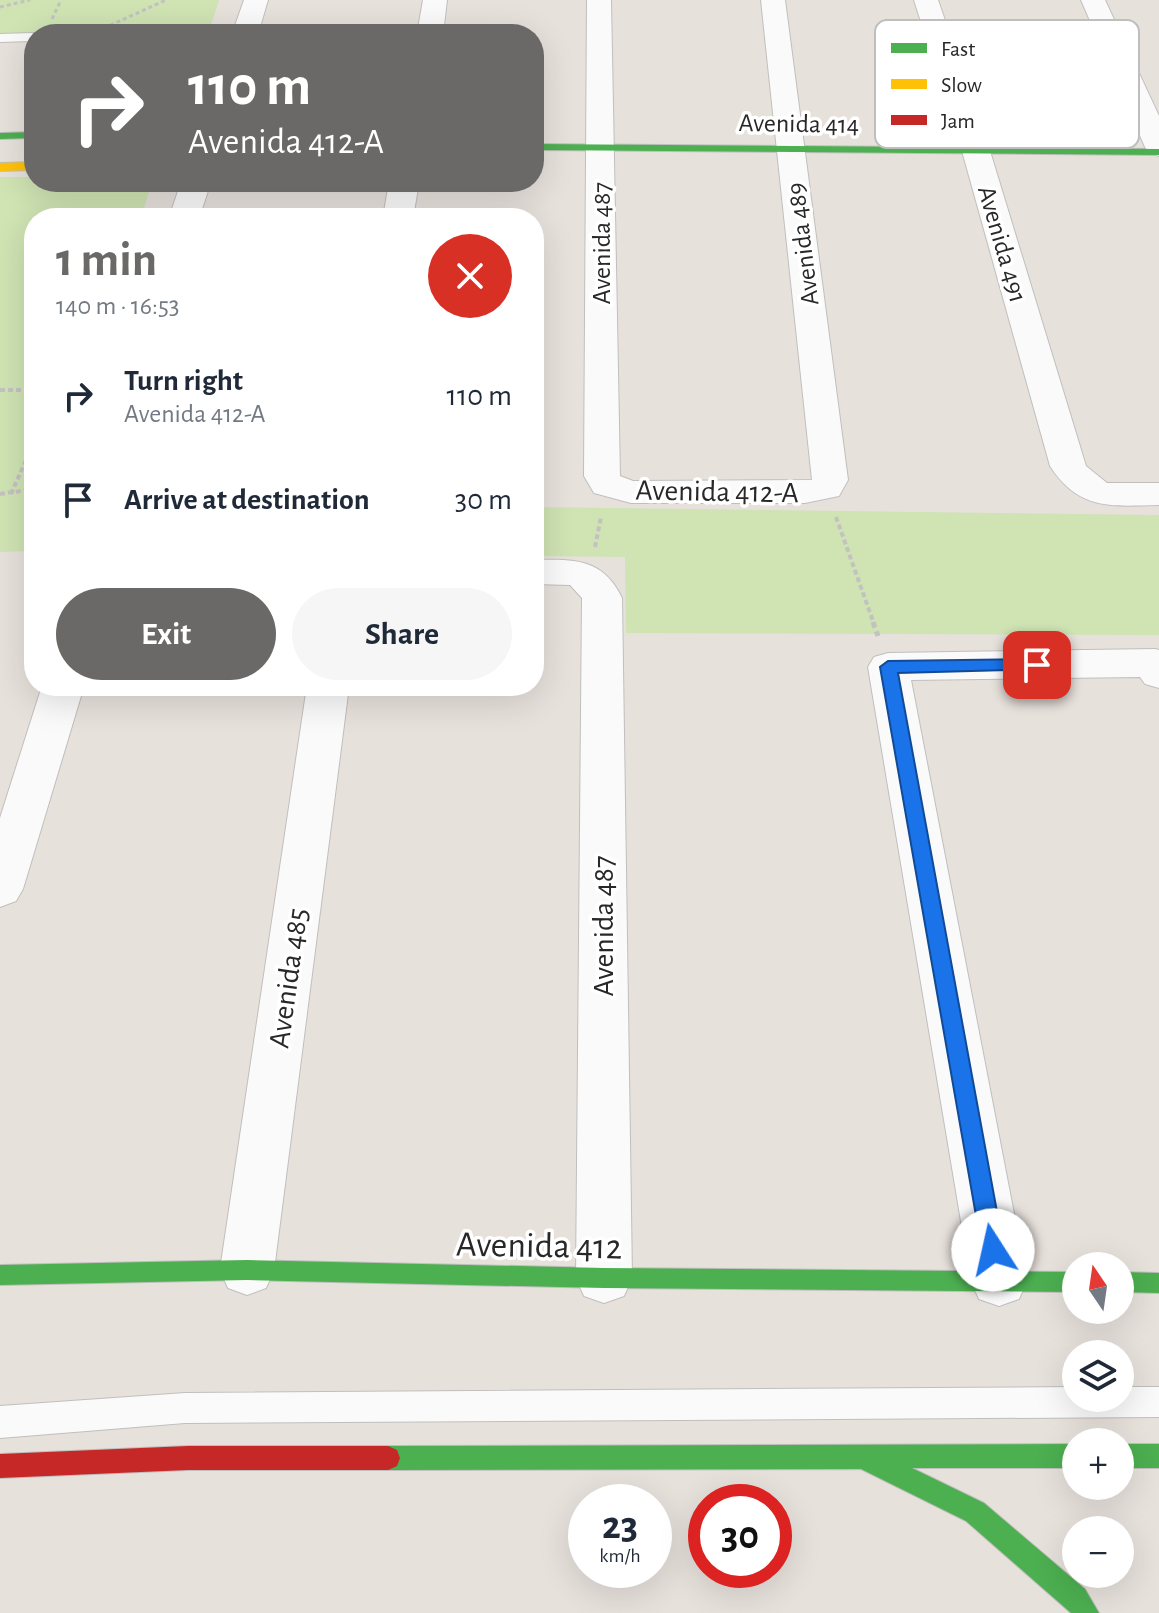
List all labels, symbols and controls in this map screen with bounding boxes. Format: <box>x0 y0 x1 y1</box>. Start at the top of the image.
legend <box>875 20 1139 148</box>
text: Fast <box>941 38 975 60</box>
icon: right <box>56 56 160 160</box>
text: 110 m <box>188 59 311 115</box>
text: Slow <box>941 74 982 96</box>
street label: Avenida 414 <box>738 110 859 138</box>
text: Jam <box>941 110 975 132</box>
text: Avenida 412-A <box>188 124 384 160</box>
street label: Avenida 489 <box>783 181 823 307</box>
street label: Avenida 487 <box>589 182 615 304</box>
street label: Avenida 491 <box>973 183 1031 306</box>
button: close <box>428 234 512 318</box>
text: 1 min <box>56 237 157 285</box>
text: 140 m · 16:53 <box>56 293 180 319</box>
text: Turn right <box>124 366 243 396</box>
icon: right <box>56 374 100 418</box>
text: 110 m <box>447 381 512 411</box>
text: Avenida 412-A <box>124 401 266 427</box>
street label: Avenida 412-A <box>635 476 799 508</box>
icon: arrive <box>56 478 100 522</box>
text: Arrive at destination <box>124 485 370 515</box>
text: 30 m <box>455 485 512 515</box>
button: Exit <box>56 588 276 680</box>
button: Share <box>292 588 512 680</box>
pin <box>1003 631 1071 699</box>
icon: arrive <box>1015 643 1059 687</box>
street label: Avenida 487 <box>589 855 619 997</box>
street label: Avenida 485 <box>264 906 314 1050</box>
position arrow <box>951 1208 1035 1292</box>
street label: Avenida 412 <box>456 1227 622 1265</box>
north arrow <box>1062 1252 1134 1324</box>
map controls <box>1062 1252 1134 1588</box>
button: layers <box>1062 1340 1134 1412</box>
button: + <box>1062 1428 1134 1500</box>
speed limit sign: 30 <box>688 1484 792 1588</box>
text: 23 <box>602 1506 638 1546</box>
button: − <box>1062 1516 1134 1588</box>
text: km/h <box>599 1546 641 1566</box>

